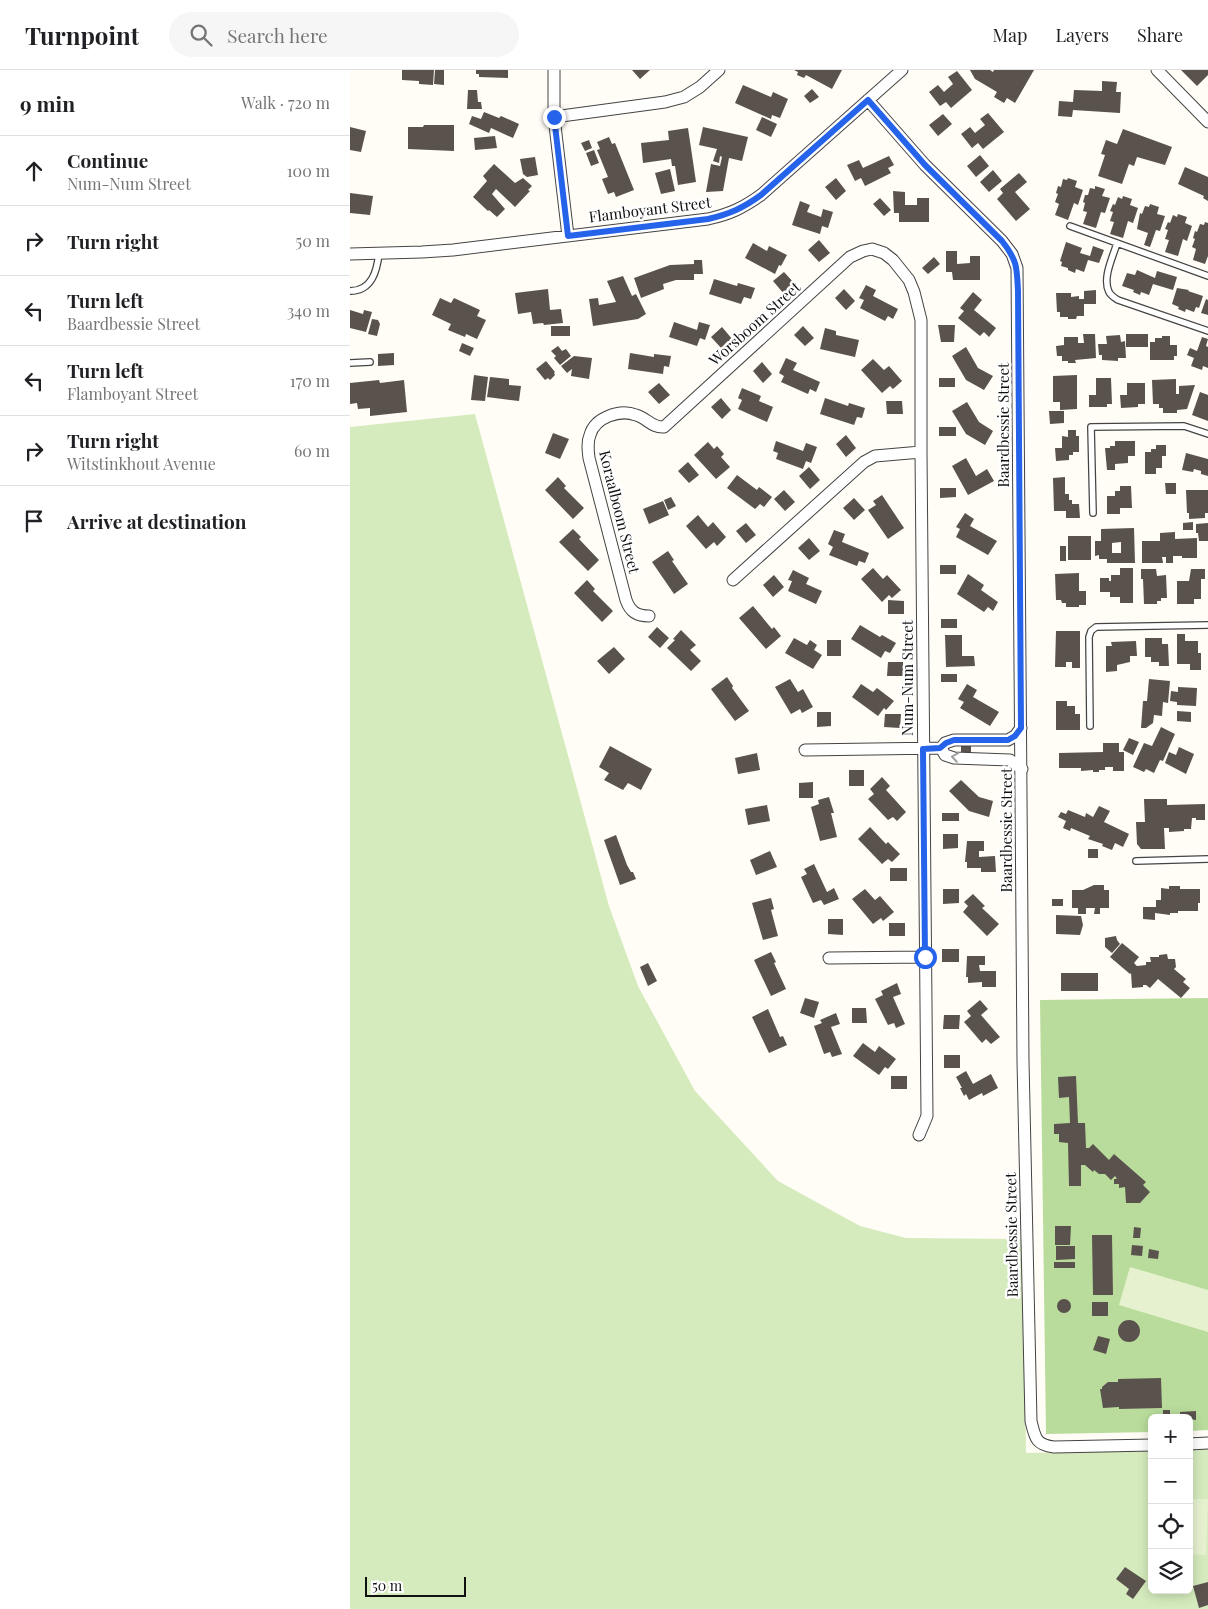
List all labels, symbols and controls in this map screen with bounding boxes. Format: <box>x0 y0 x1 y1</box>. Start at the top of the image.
search box <box>169 12 519 57</box>
text: Turnpoint <box>25 19 139 51</box>
icon: search <box>187 21 215 49</box>
text: Search here <box>227 22 328 48</box>
text: Map <box>992 23 1027 47</box>
text: Layers <box>1055 23 1109 47</box>
text: Share <box>1137 23 1183 47</box>
text: 9 min <box>20 89 75 117</box>
text: Walk · 720 m <box>241 92 330 113</box>
route end <box>543 106 566 129</box>
text: Continue <box>67 147 148 173</box>
icon: ahead <box>20 157 48 185</box>
text: 100 m <box>287 160 330 181</box>
text: Num-Num Street <box>67 173 191 194</box>
street label: Flamboyant Street <box>588 192 713 226</box>
icon: right <box>20 227 48 255</box>
text: Turn right <box>67 228 159 254</box>
text: 50 m <box>296 230 330 251</box>
street label: Worsboom Street <box>704 276 805 370</box>
text: Turn left <box>67 287 144 313</box>
icon: left <box>20 297 48 325</box>
text: 340 m <box>287 300 330 321</box>
text: Baardbessie Street <box>67 313 200 334</box>
text: Turn left <box>67 357 144 383</box>
street label: Baardbessie Street <box>993 362 1013 487</box>
icon: left <box>20 367 48 395</box>
text: 170 m <box>290 370 330 391</box>
text: Flamboyant Street <box>67 383 198 404</box>
text: Turn right <box>67 427 159 453</box>
icon: right <box>20 437 48 465</box>
text: 60 m <box>294 440 330 461</box>
street label: Koraalboom Street <box>595 448 645 576</box>
text: Witstinkhout Avenue <box>67 453 216 474</box>
icon: arrive <box>20 507 48 535</box>
text: Arrive at destination <box>67 508 247 534</box>
street label: Num-Num Street <box>897 619 917 736</box>
one-way arrow <box>951 752 960 762</box>
street label: Baardbessie Street <box>996 767 1016 892</box>
route start <box>914 946 937 969</box>
street label: Baardbessie Street <box>1000 1172 1022 1298</box>
map controls <box>1148 1414 1193 1594</box>
button: + <box>1148 1414 1193 1459</box>
button: − <box>1148 1459 1193 1504</box>
button: locate <box>1148 1504 1193 1549</box>
button: layers <box>1148 1549 1193 1594</box>
scale bar <box>365 1574 466 1597</box>
text: 50 m <box>372 1576 402 1595</box>

